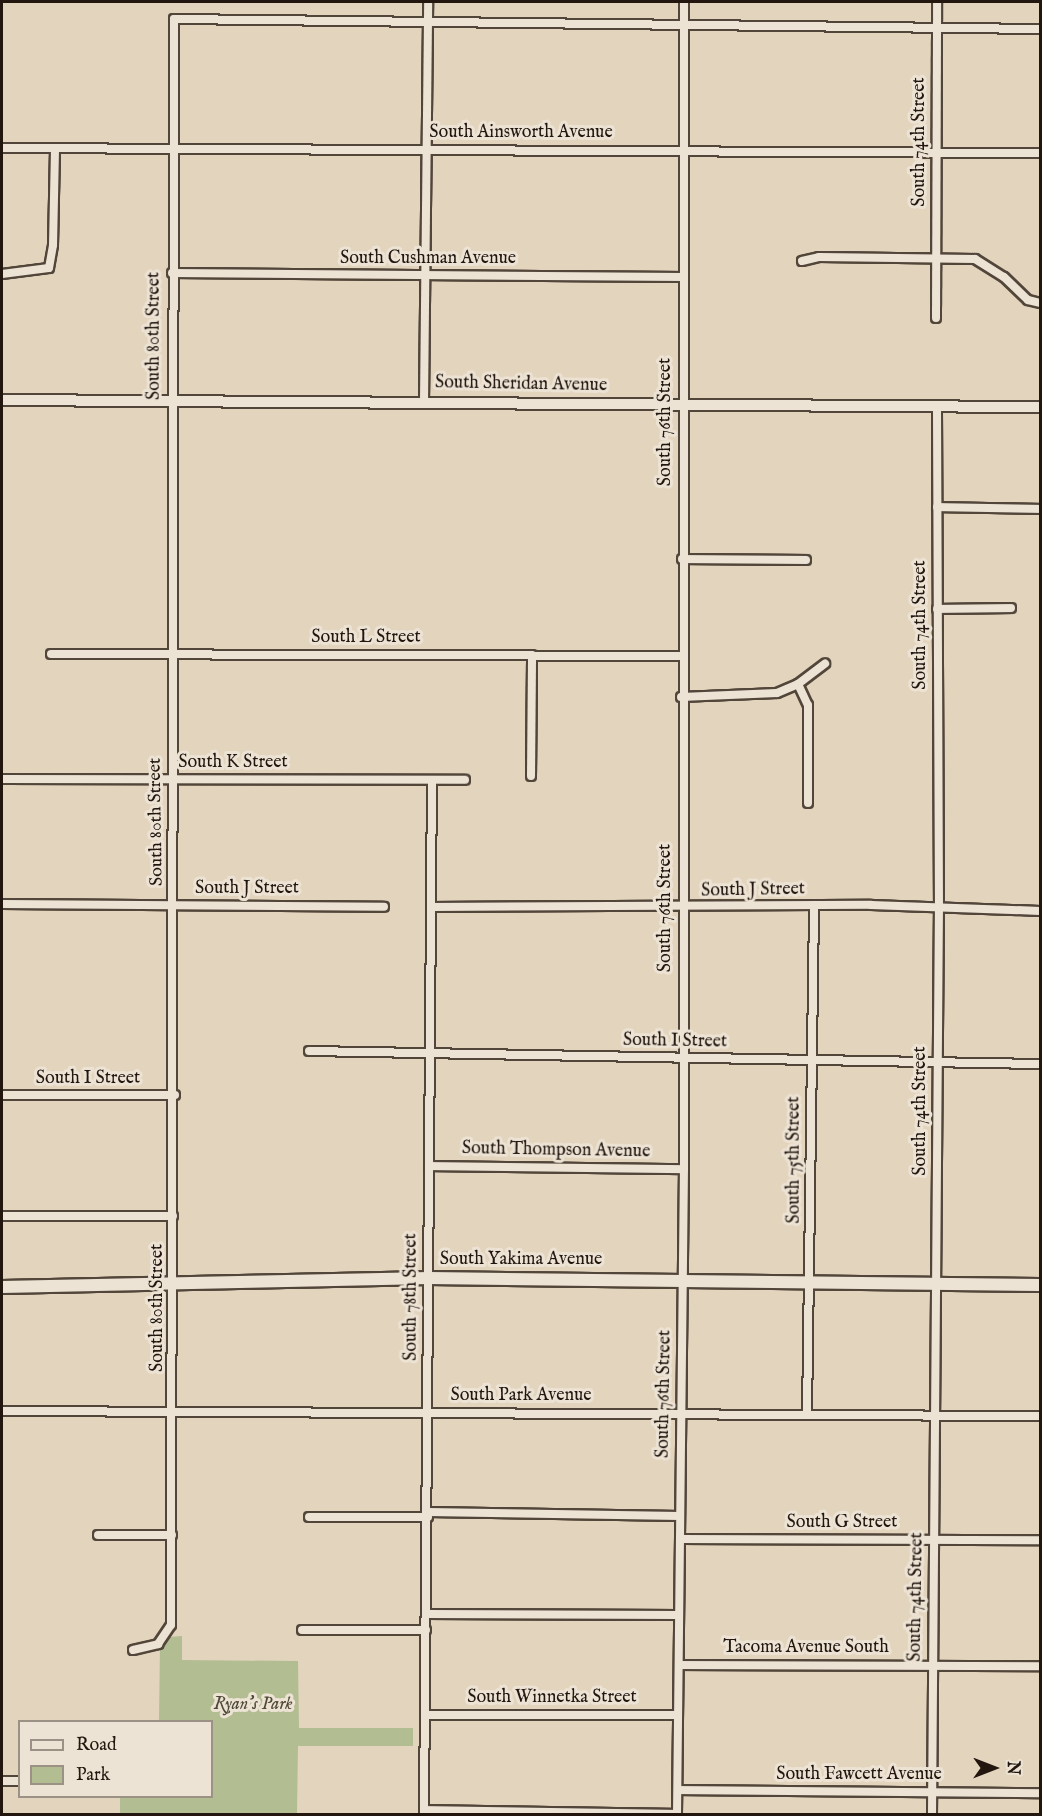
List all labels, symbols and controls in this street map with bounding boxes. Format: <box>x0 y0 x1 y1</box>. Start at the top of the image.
street label: South 74th Street <box>909 77 931 207</box>
street label: South Ainsworth Avenue <box>429 122 613 144</box>
street label: South Cushman Avenue <box>340 248 516 270</box>
street label: South 80th Street <box>144 272 166 400</box>
street label: South 76th Street <box>655 358 677 486</box>
street label: South Sheridan Avenue <box>435 373 607 397</box>
street label: South 74th Street <box>910 560 932 690</box>
street label: South L Street <box>311 627 421 649</box>
street label: South K Street <box>178 752 288 774</box>
street label: South 80th Street <box>145 758 169 886</box>
street label: South 76th Street <box>655 844 677 972</box>
street label: South J Street <box>195 878 299 900</box>
street label: South J Street <box>701 879 805 903</box>
street label: South I Street <box>623 1030 727 1054</box>
street label: South 74th Street <box>910 1046 932 1176</box>
street label: South I Street <box>36 1068 140 1090</box>
street label: South 75th Street <box>784 1096 806 1224</box>
street label: South Thompson Avenue <box>462 1139 650 1163</box>
street label: South 78th Street <box>401 1233 423 1361</box>
street label: South 80th Street <box>147 1244 169 1372</box>
street label: South Yakima Avenue <box>440 1249 602 1271</box>
street label: South 76th Street <box>653 1330 677 1458</box>
street label: South Park Avenue <box>450 1385 592 1407</box>
street label: South G Street <box>787 1512 897 1534</box>
street label: South 74th Street <box>905 1532 929 1662</box>
street label: Tacoma Avenue South <box>723 1637 889 1659</box>
street label: South Winnetka Street <box>467 1687 637 1709</box>
park label: Ryan's Park <box>214 1694 292 1716</box>
legend <box>18 1720 213 1798</box>
text: Road <box>76 1734 117 1757</box>
north arrow <box>964 1738 1024 1798</box>
text: N <box>1002 1761 1022 1775</box>
text: Park <box>76 1764 110 1787</box>
street label: South Fawcett Avenue <box>776 1764 942 1786</box>

